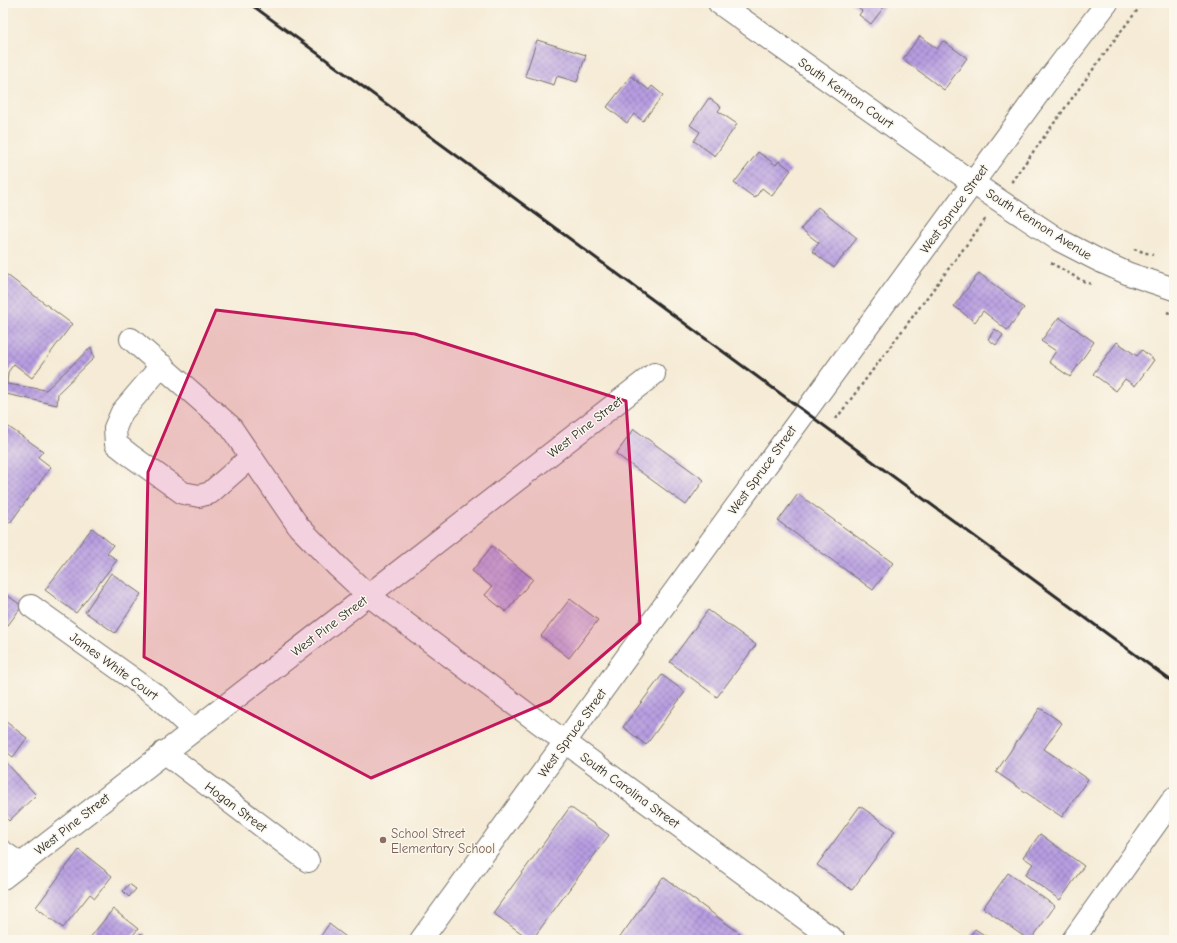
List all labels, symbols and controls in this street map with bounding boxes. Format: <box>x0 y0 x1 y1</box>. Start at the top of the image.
street label: South Kennon Court <box>796 55 898 132</box>
street label: West Spruce Street <box>917 161 992 256</box>
street label: South Kennon Avenue <box>983 185 1095 263</box>
street label: West Pine Street <box>544 392 627 461</box>
street label: West Spruce Street <box>725 422 800 517</box>
street label: West Pine Street <box>288 592 371 659</box>
street label: James White Court <box>67 629 162 704</box>
street label: West Spruce Street <box>535 685 610 780</box>
street label: South Carolina Street <box>578 749 684 832</box>
street label: Hogan Street <box>202 779 271 836</box>
street label: West Pine Street <box>31 789 114 858</box>
place label: School Street Elementary School <box>391 826 495 856</box>
marker: School Street Elementary School <box>378 835 388 845</box>

